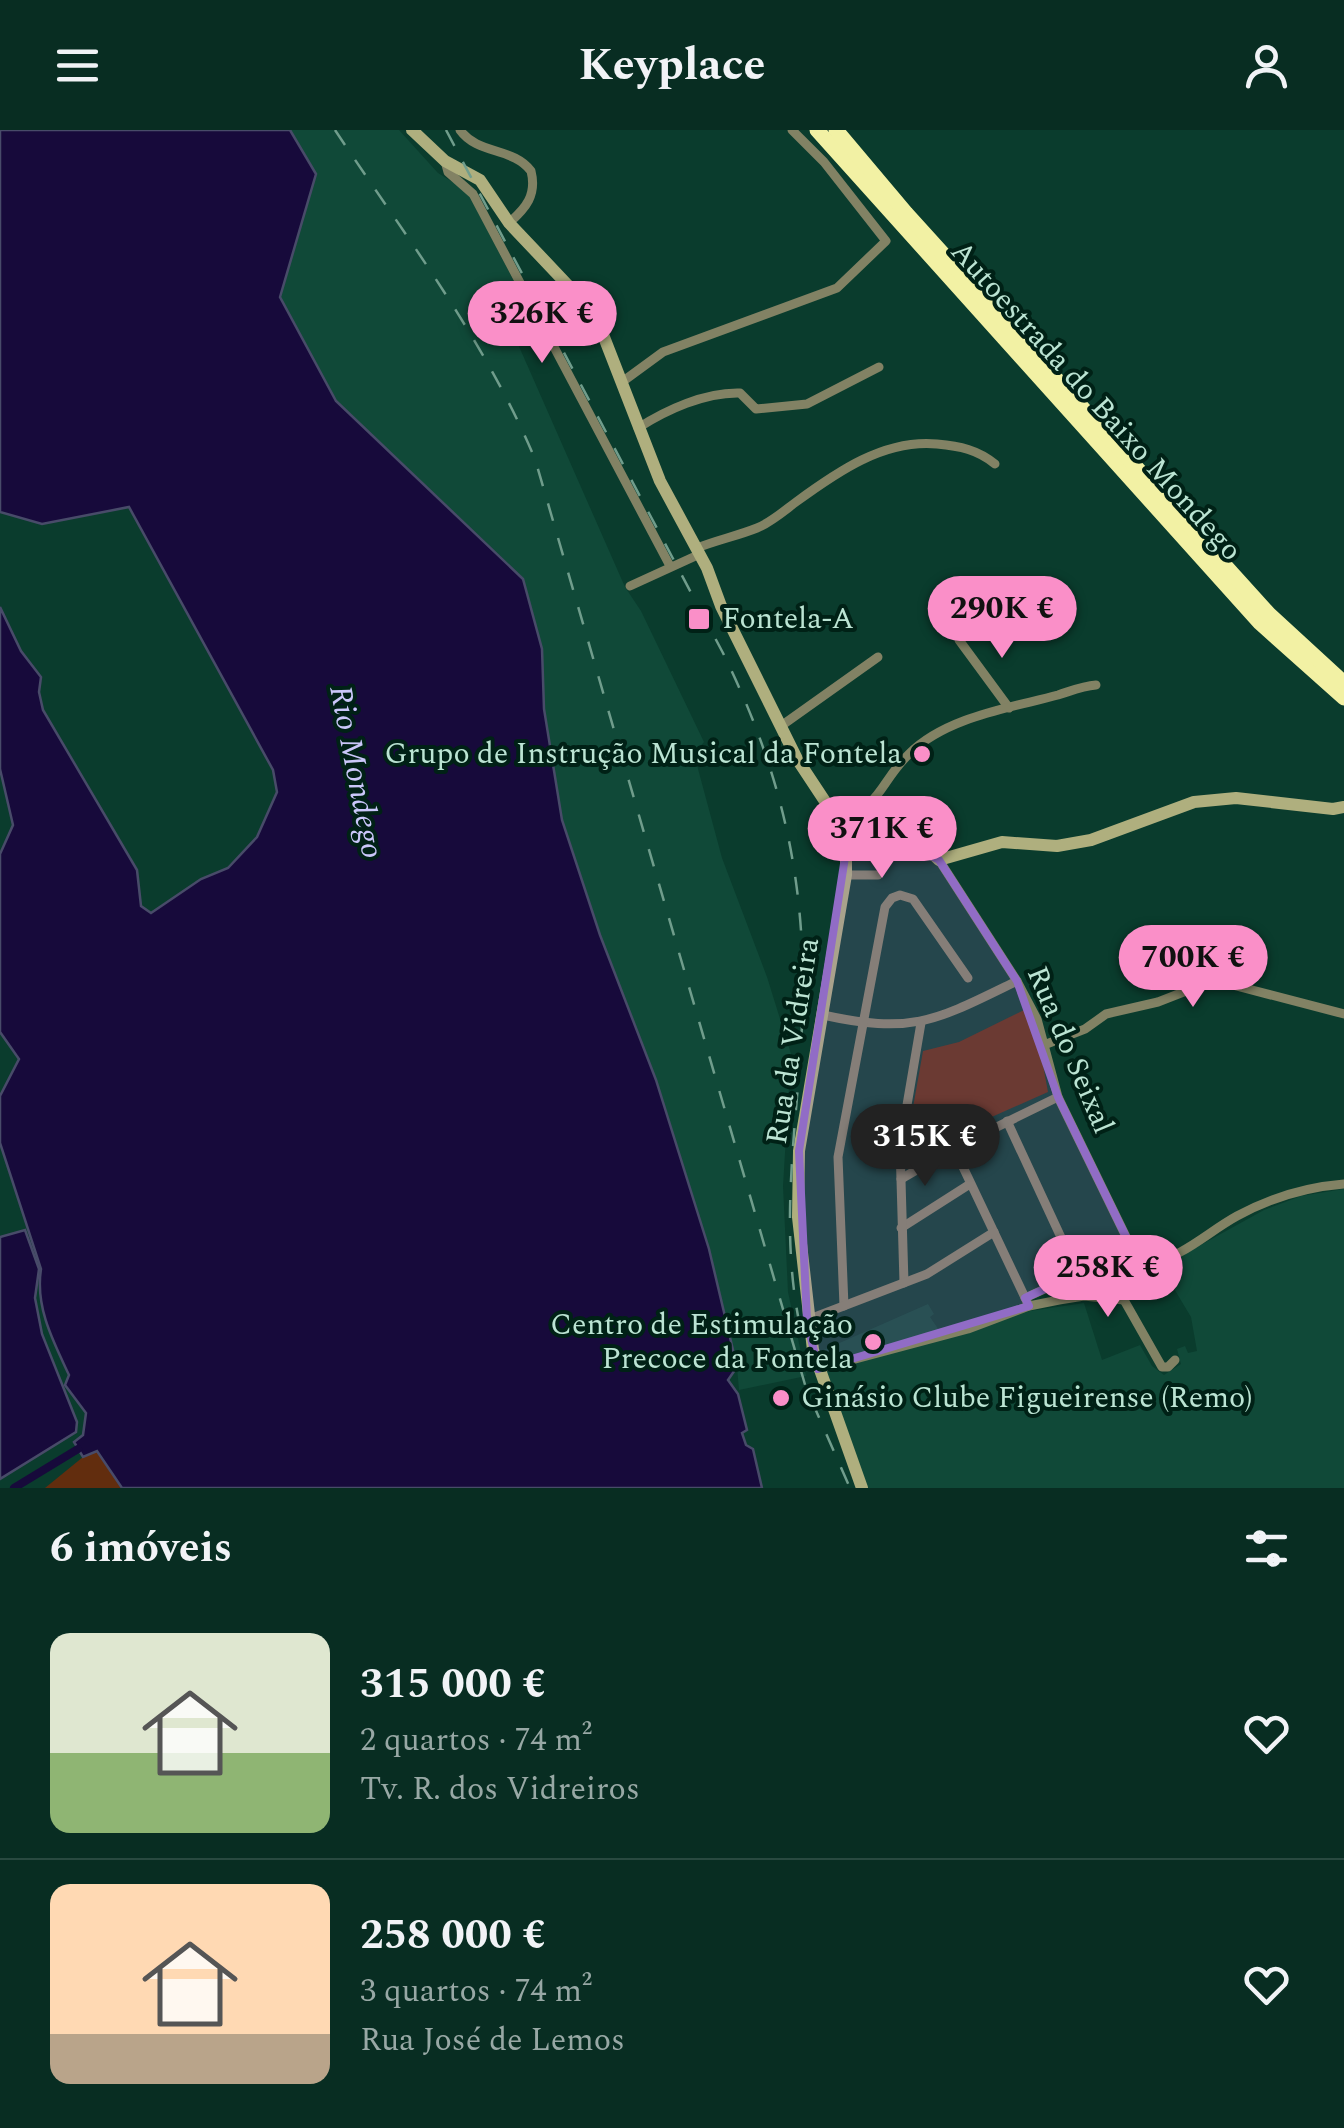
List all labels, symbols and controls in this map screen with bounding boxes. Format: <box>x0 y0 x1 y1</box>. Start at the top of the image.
text: Keyplace <box>579 31 765 100</box>
icon: menu <box>50 38 105 93</box>
icon: person <box>1239 38 1294 93</box>
street label: Autoestrada do Baixo Mondego <box>939 230 1253 572</box>
pin: 326K € <box>461 281 623 366</box>
text: 326K € <box>490 289 594 338</box>
pin: 290K € <box>921 576 1083 661</box>
text: 290K € <box>950 584 1054 633</box>
place label: Fontela-A <box>722 596 854 642</box>
marker: Fontela-A <box>686 606 712 632</box>
water label: Rio Mondego <box>315 681 397 863</box>
place label: Grupo de Instrução Musical da Fontela <box>384 731 902 777</box>
marker: Grupo de Instrução Musical da Fontela <box>911 743 933 765</box>
pin: 371K € <box>801 796 963 881</box>
text: 371K € <box>830 804 934 853</box>
pin: 700K € <box>1112 925 1274 1010</box>
text: 700K € <box>1141 933 1245 982</box>
street label: Rua da Vidreira <box>754 934 832 1148</box>
street label: Rua do Seixal <box>1014 959 1126 1141</box>
pin: 315K € <box>844 1104 1006 1189</box>
text: 315K € <box>873 1112 977 1161</box>
pin: 258K € <box>1027 1235 1189 1320</box>
text: 258K € <box>1056 1243 1160 1292</box>
place label: Centro de Estimulação Precoce da Fontela <box>550 1302 853 1382</box>
marker: Centro de Estimulação Precoce da Fontela <box>862 1331 884 1353</box>
place label: Ginásio Clube Figueirense (Remo) <box>801 1375 1252 1421</box>
marker: Ginásio Clube Figueirense (Remo) <box>770 1387 792 1409</box>
text: 6 imóveis <box>50 1517 232 1580</box>
icon: filters <box>1239 1521 1294 1576</box>
text: 315 000 € <box>360 1653 546 1716</box>
icon: home <box>130 1673 250 1793</box>
icon: heart <box>1239 1706 1294 1761</box>
text: 2 quartos · 74 m² <box>360 1716 592 1765</box>
text: Tv. R. dos Vidreiros <box>360 1765 640 1814</box>
text: 258 000 € <box>360 1904 546 1967</box>
icon: home <box>130 1924 250 2044</box>
icon: heart <box>1239 1957 1294 2012</box>
text: 3 quartos · 74 m² <box>360 1967 592 2016</box>
text: Rua José de Lemos <box>360 2016 625 2065</box>

